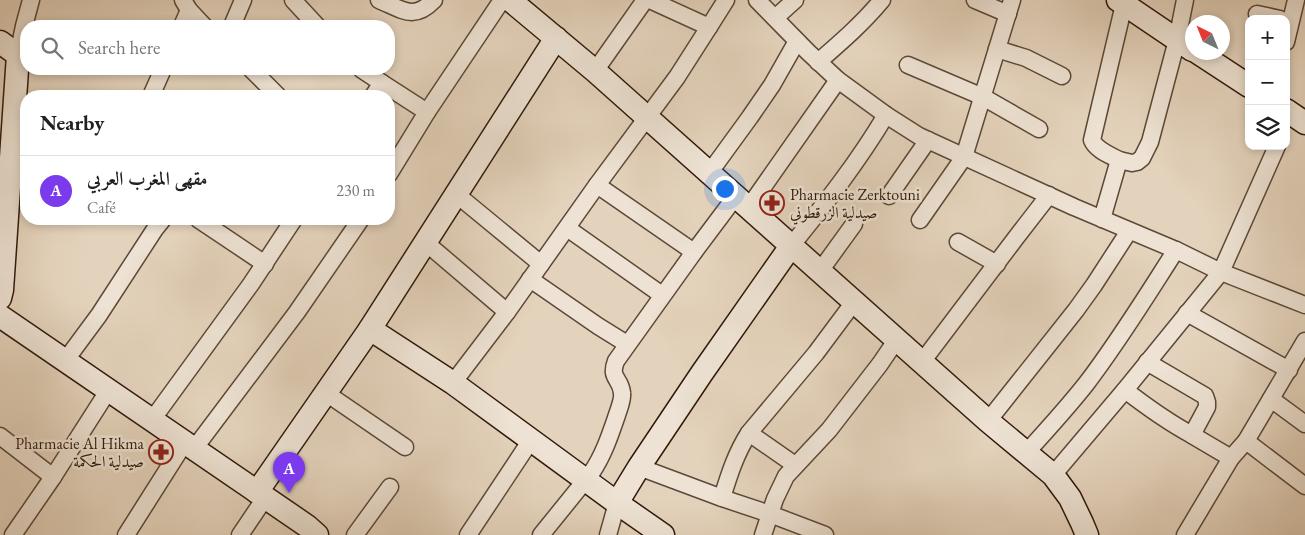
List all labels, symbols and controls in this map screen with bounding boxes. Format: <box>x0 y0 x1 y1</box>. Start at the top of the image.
north arrow <box>1185 15 1230 60</box>
map controls <box>1245 15 1290 150</box>
button: + <box>1245 15 1290 60</box>
search box <box>20 20 395 75</box>
icon: search <box>38 34 66 62</box>
text: Search here <box>78 35 160 60</box>
button: − <box>1245 60 1290 105</box>
button: layers <box>1245 105 1290 150</box>
text: Nearby <box>40 109 104 136</box>
text: مقهى المغرب العربي <box>87 166 207 191</box>
your location <box>712 176 738 202</box>
text: A <box>50 180 62 201</box>
text: 230 m <box>336 180 375 201</box>
place label: Pharmacie Zerktouni صيدلية الزرقطوني <box>790 184 920 225</box>
pharmacy icon: Pharmacie Zerktouni صيدلية الزرقطوني <box>759 190 785 216</box>
text: Café <box>87 197 116 218</box>
place label: Pharmacie Al Hikma صيدلية الحكمة <box>15 433 145 472</box>
pharmacy icon: Pharmacie Al Hikma صيدلية الحكمة <box>148 439 174 465</box>
pin: A <box>273 452 305 493</box>

